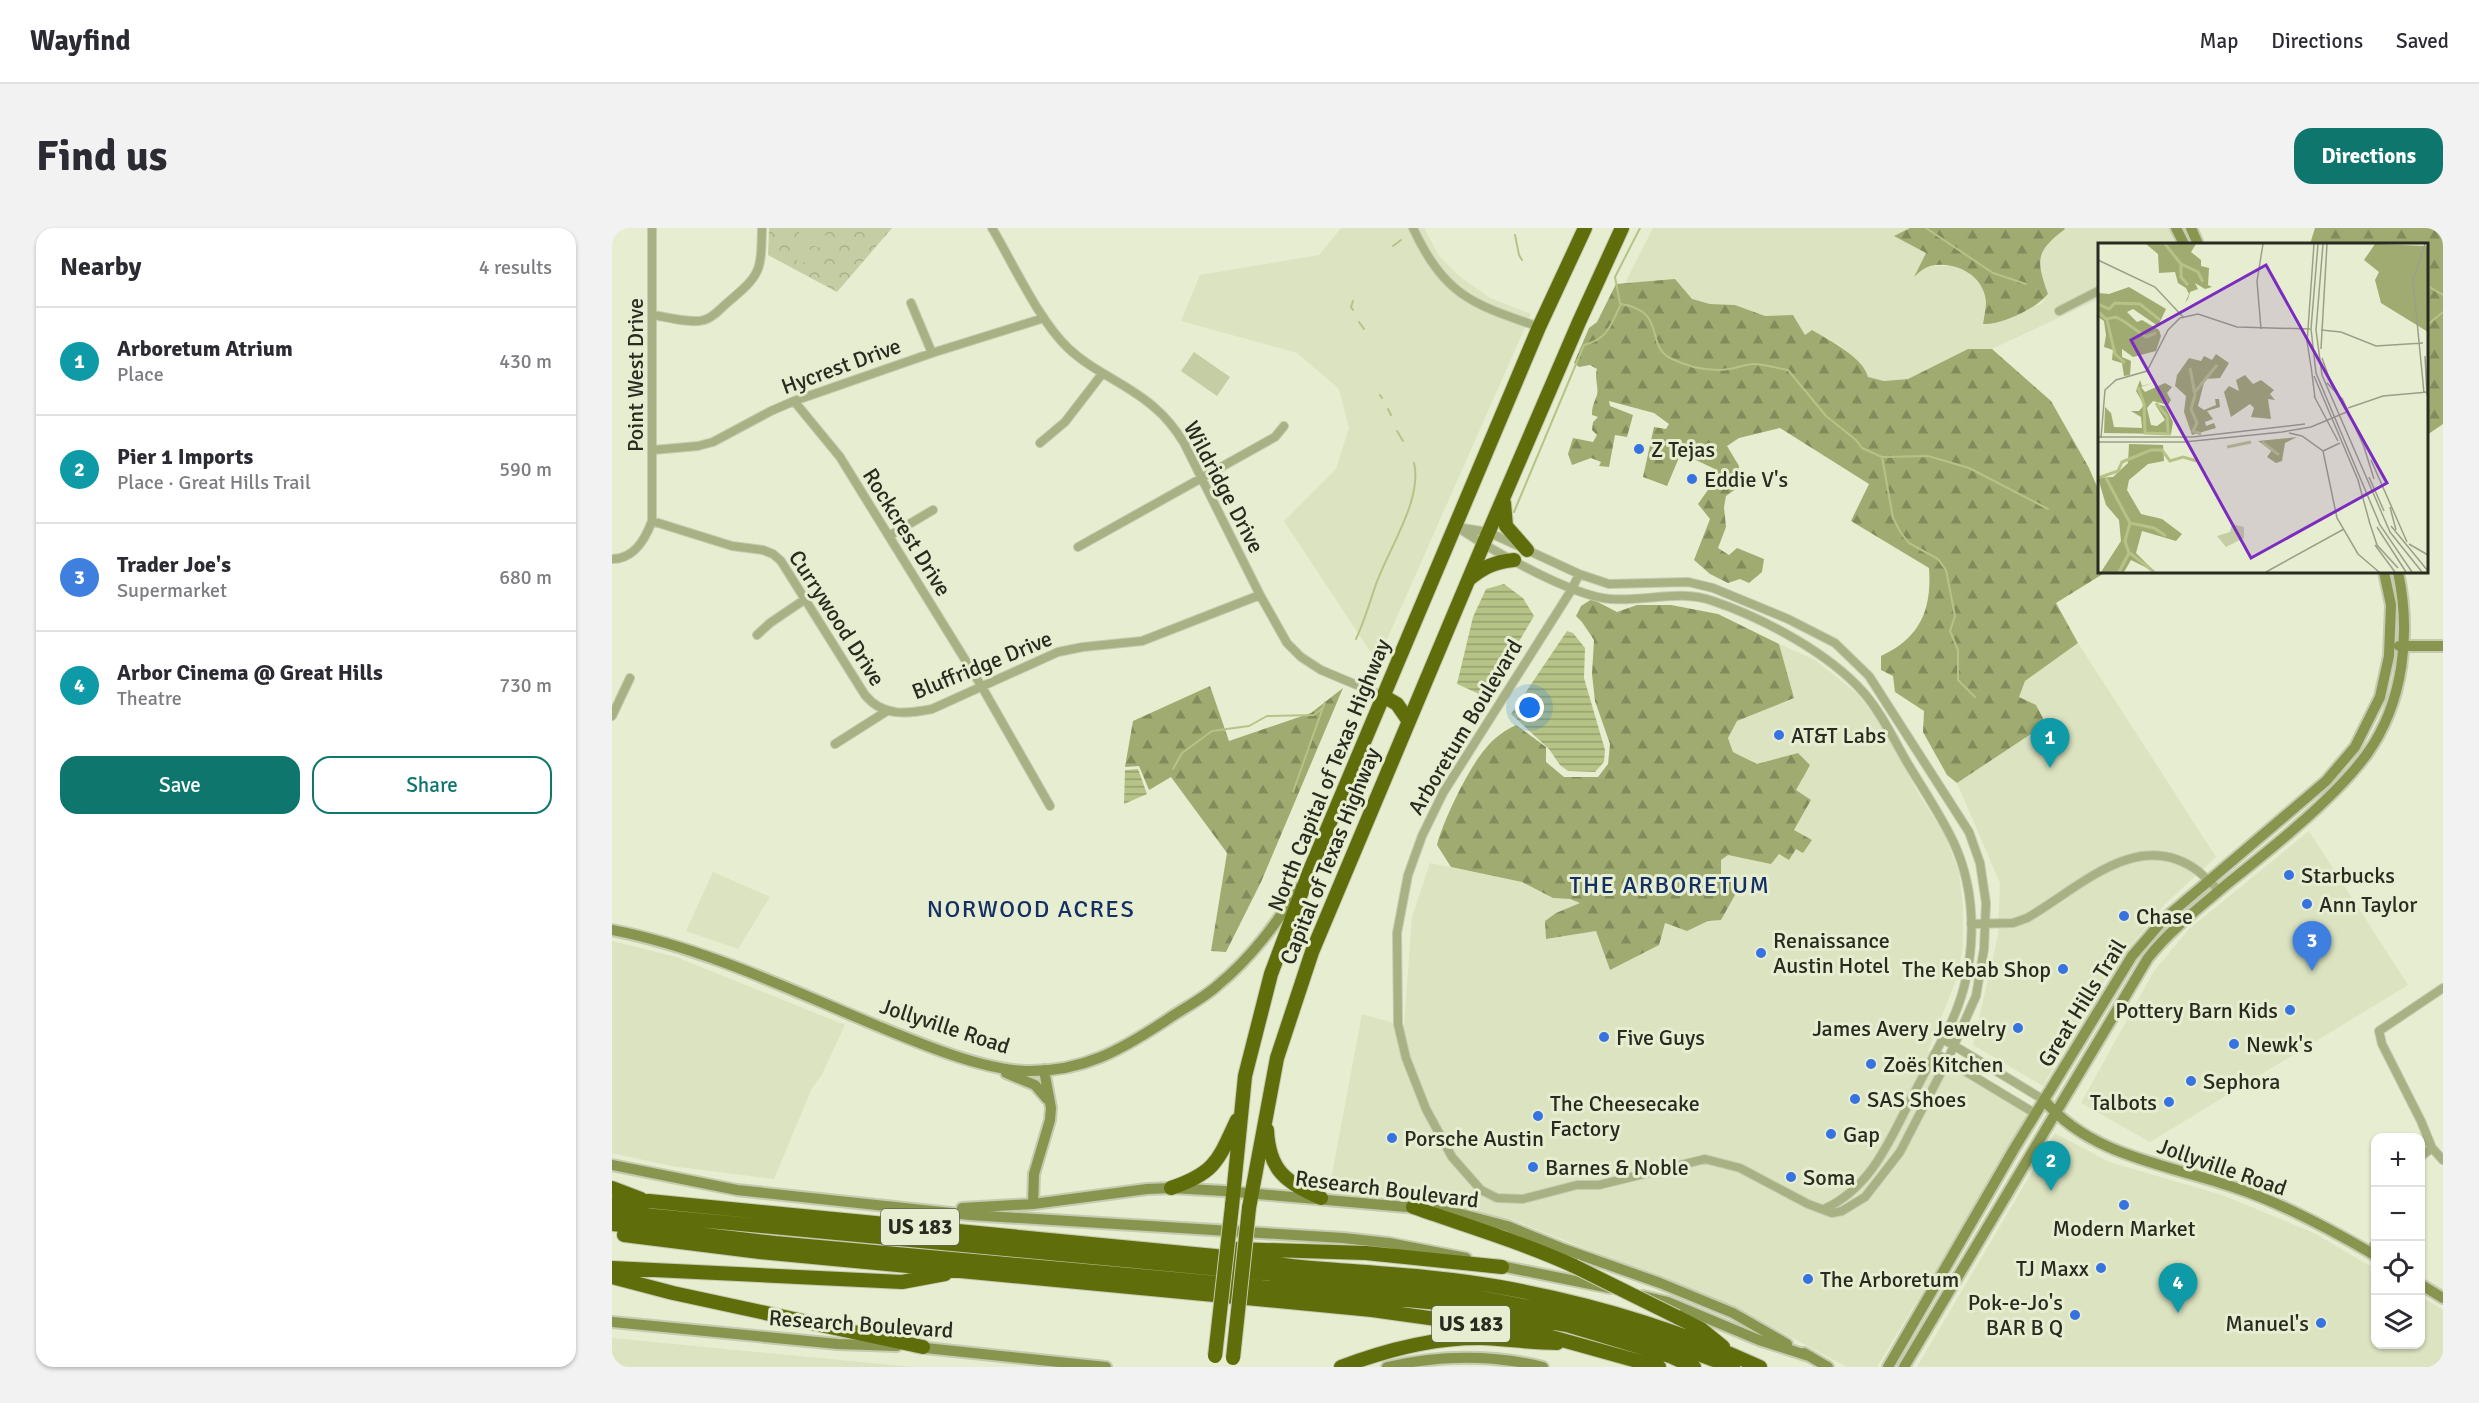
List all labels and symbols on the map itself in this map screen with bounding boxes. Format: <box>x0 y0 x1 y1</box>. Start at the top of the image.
inset map <box>2098 243 2428 573</box>
street label: Point West Drive <box>622 298 649 452</box>
street label: Hycrest Drive <box>778 332 904 400</box>
street label: Wildridge Drive <box>1178 416 1270 558</box>
place label: Z Tejas <box>1651 436 1715 463</box>
marker: Z Tejas <box>1632 442 1646 456</box>
street label: Rockcrest Drive <box>857 463 957 601</box>
place label: Eddie V's <box>1704 466 1788 493</box>
marker: Eddie V's <box>1685 472 1699 486</box>
street label: Currywood Drive <box>783 545 891 691</box>
street label: Bluffridge Drive <box>908 625 1056 705</box>
street label: Arboretum Boulevard <box>1402 634 1528 820</box>
street label: North Capital of Texas Highway <box>1262 635 1396 915</box>
your location <box>1515 693 1544 722</box>
pin: 1 <box>2030 718 2070 768</box>
place label: AT&T Labs <box>1791 722 1886 749</box>
marker: AT&T Labs <box>1772 728 1786 742</box>
street label: Capital of Texas Highway <box>1274 744 1386 968</box>
place label: Starbucks <box>2301 862 2395 889</box>
marker: Starbucks <box>2282 868 2296 882</box>
district label: THE ARBORETUM <box>1570 870 1770 900</box>
place label: Ann Taylor <box>2319 891 2417 918</box>
district label: NORWOOD ACRES <box>927 894 1135 924</box>
marker: Ann Taylor <box>2300 897 2314 911</box>
place label: Chase <box>2136 903 2193 930</box>
marker: Chase <box>2117 909 2131 923</box>
pin: 3 <box>2292 922 2332 971</box>
place label: Renaissance Austin Hotel <box>1773 927 1890 979</box>
street label: Great Hills Trail <box>2032 934 2132 1072</box>
marker: Renaissance Austin Hotel <box>1754 946 1768 960</box>
place label: The Kebab Shop <box>1902 956 2051 983</box>
marker: The Kebab Shop <box>2056 962 2070 976</box>
street label: Jollyville Road <box>877 992 1013 1060</box>
place label: Pottery Barn Kids <box>2115 997 2278 1024</box>
marker: Pottery Barn Kids <box>2283 1003 2297 1017</box>
place label: James Avery Jewelry <box>1812 1015 2007 1042</box>
marker: James Avery Jewelry <box>2011 1021 2025 1035</box>
place label: Five Guys <box>1616 1024 1705 1051</box>
marker: Five Guys <box>1597 1030 1611 1044</box>
place label: Newk's <box>2246 1031 2313 1058</box>
marker: Newk's <box>2227 1037 2241 1051</box>
place label: Zoës Kitchen <box>1883 1051 2004 1078</box>
marker: Zoës Kitchen <box>1864 1057 1878 1071</box>
place label: Sephora <box>2203 1068 2280 1095</box>
marker: Sephora <box>2184 1074 2198 1088</box>
place label: SAS Shoes <box>1867 1086 1966 1113</box>
place label: Talbots <box>2090 1089 2157 1116</box>
place label: The Cheesecake Factory <box>1550 1090 1700 1142</box>
marker: SAS Shoes <box>1848 1092 1862 1106</box>
marker: Talbots <box>2162 1095 2176 1109</box>
marker: The Cheesecake Factory <box>1531 1109 1545 1123</box>
place label: Gap <box>1843 1121 1880 1148</box>
place label: Porsche Austin <box>1404 1125 1544 1152</box>
marker: Gap <box>1824 1127 1838 1141</box>
marker: Porsche Austin <box>1385 1131 1399 1145</box>
street label: Jollyville Road <box>2154 1132 2290 1202</box>
pin: 2 <box>2032 1142 2070 1191</box>
place label: Barnes & Noble <box>1545 1154 1689 1181</box>
marker: Barnes & Noble <box>1526 1160 1540 1174</box>
street label: Research Boulevard <box>1294 1164 1480 1214</box>
place label: Soma <box>1803 1164 1855 1191</box>
marker: Soma <box>1784 1170 1798 1184</box>
marker: Modern Market <box>2117 1198 2131 1212</box>
road number: US 183 <box>881 1209 959 1245</box>
place label: Modern Market <box>2052 1215 2196 1242</box>
place label: TJ Maxx <box>2016 1255 2089 1282</box>
marker: TJ Maxx <box>2094 1261 2108 1275</box>
pin: 4 <box>2158 1264 2198 1313</box>
place label: The Arboretum <box>1820 1266 1959 1293</box>
marker: The Arboretum <box>1801 1272 1815 1286</box>
place label: Pok-e-Jo's BAR B Q <box>1968 1289 2063 1341</box>
street label: Research Boulevard <box>768 1304 954 1344</box>
road number: US 183 <box>1432 1306 1510 1342</box>
marker: Pok-e-Jo's BAR B Q <box>2068 1308 2082 1322</box>
place label: Manuel's <box>2225 1310 2309 1337</box>
marker: Manuel's <box>2314 1316 2328 1330</box>

